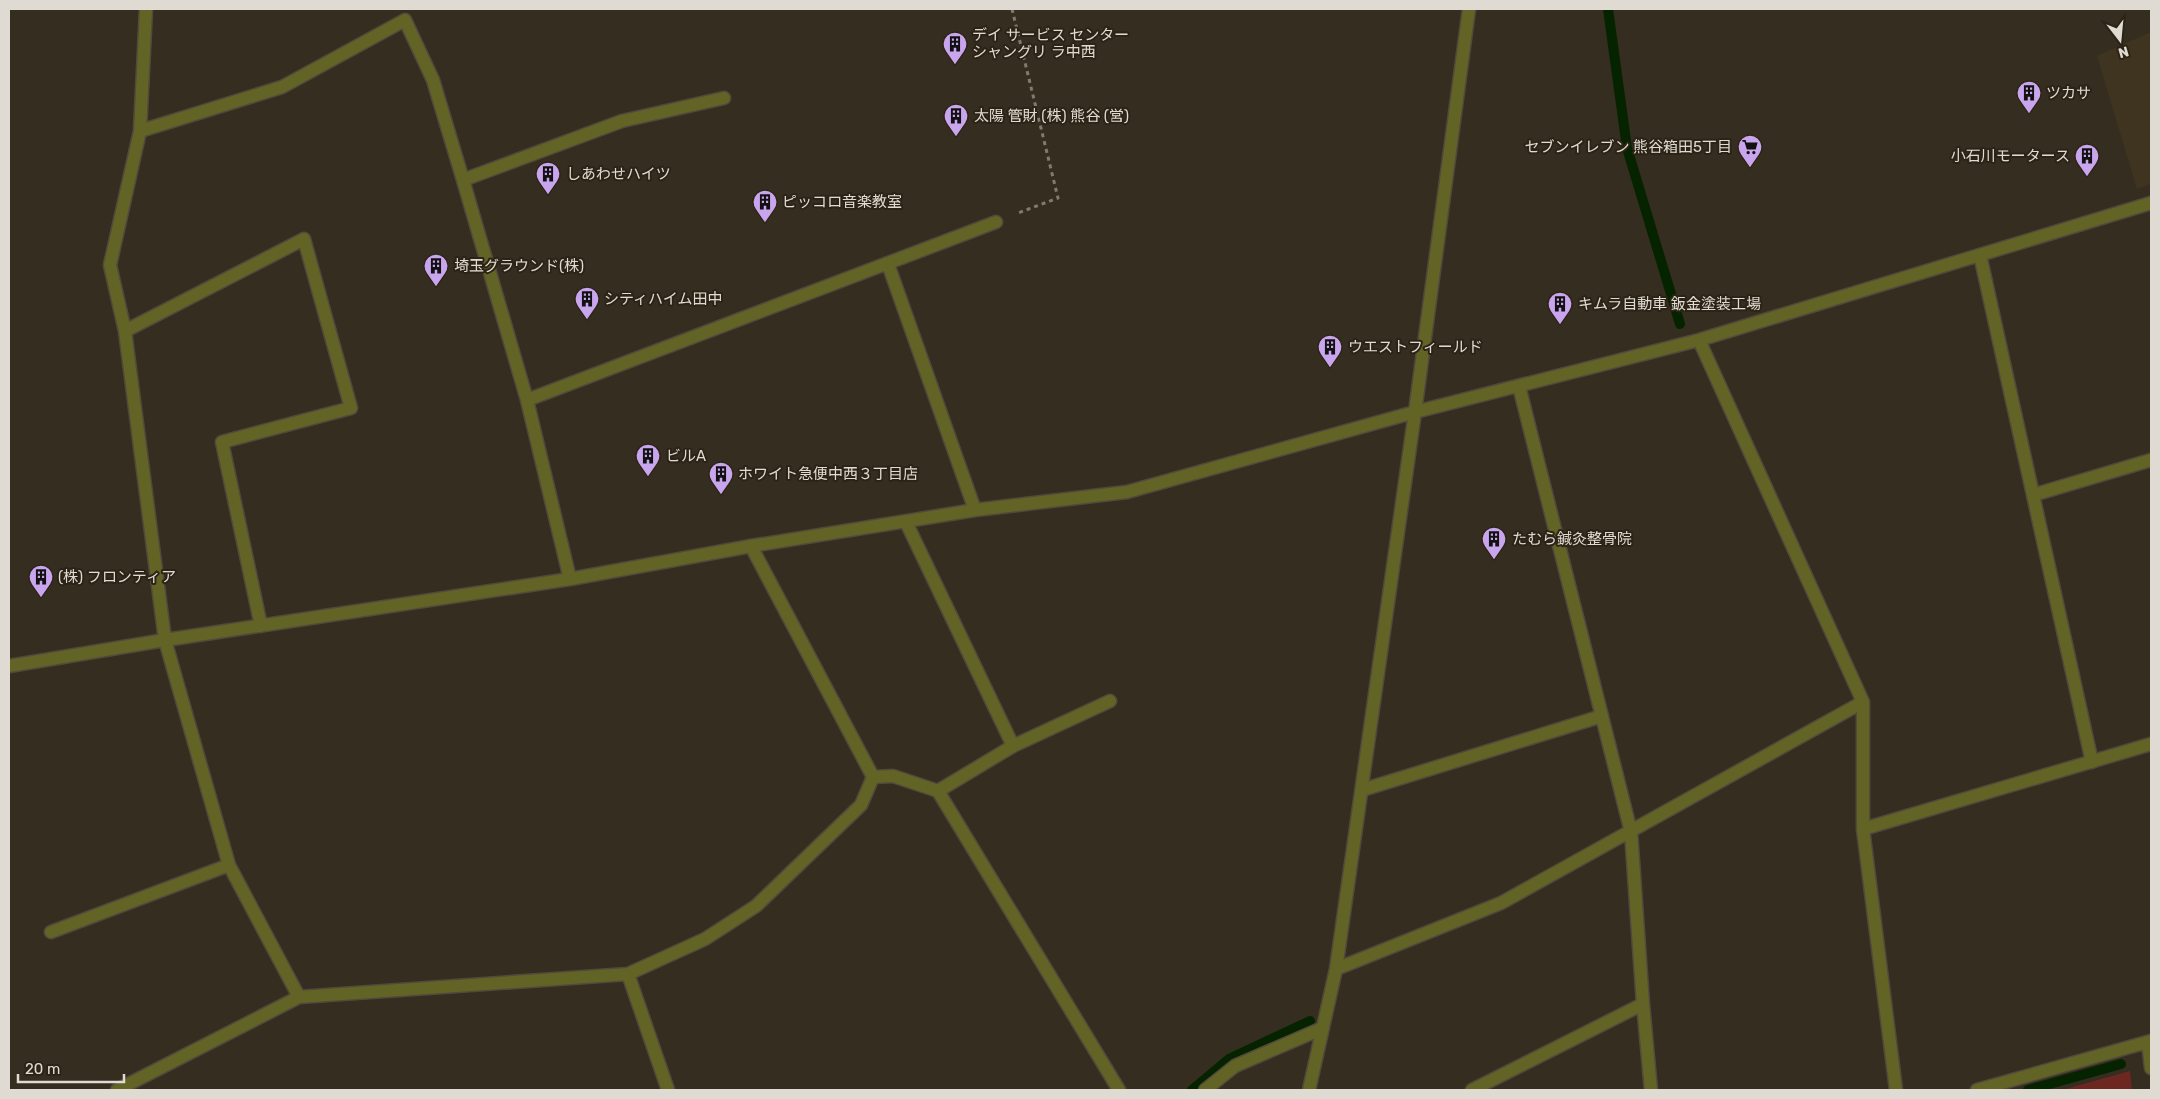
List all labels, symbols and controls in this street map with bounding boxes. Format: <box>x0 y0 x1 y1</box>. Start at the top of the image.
north arrow <box>2095 15 2145 65</box>
place label: デイ サービス センター シャングリ ラ中西 <box>972 26 1129 61</box>
building icon: デイ サービス センター シャングリ ラ中西 <box>942 31 968 65</box>
text: N <box>2116 42 2131 62</box>
building icon: ツカサ <box>2016 80 2042 114</box>
place label: ツカサ <box>2046 84 2091 102</box>
building icon: 太陽 管財 (株) 熊谷 (営) <box>943 103 969 137</box>
place label: 太陽 管財 (株) 熊谷 (営) <box>974 107 1129 125</box>
supermarket icon: セブンイレブン 熊谷箱田5丁目 <box>1737 134 1763 168</box>
place label: セブンイレブン 熊谷箱田5丁目 <box>1524 138 1732 156</box>
building icon: 小石川モータース <box>2074 143 2100 177</box>
place label: 小石川モータース <box>1951 147 2070 165</box>
building icon: しあわせハイツ <box>535 161 561 195</box>
place label: しあわせハイツ <box>566 165 671 183</box>
building icon: ピッコロ音楽教室 <box>752 189 778 223</box>
place label: ピッコロ音楽教室 <box>782 193 902 211</box>
building icon: 埼玉グラウンド(株) <box>423 253 449 287</box>
place label: 埼玉グラウンド(株) <box>454 257 584 275</box>
building icon: シティハイム田中 <box>574 286 600 320</box>
place label: シティハイム田中 <box>604 290 723 308</box>
building icon: キムラ自動車 鈑金塗装工場 <box>1547 291 1573 325</box>
place label: キムラ自動車 鈑金塗装工場 <box>1578 295 1761 313</box>
building icon: ウエストフィールド <box>1317 334 1343 368</box>
place label: ウエストフィールド <box>1348 338 1483 356</box>
building icon: ビルA <box>635 443 661 477</box>
place label: ビルA <box>666 447 706 465</box>
building icon: ホワイト急便中西３丁目店 <box>708 461 734 495</box>
place label: ホワイト急便中西３丁目店 <box>738 465 918 483</box>
building icon: たむら鍼灸整骨院 <box>1481 526 1507 560</box>
place label: たむら鍼灸整骨院 <box>1512 530 1632 548</box>
building icon: (株) フロンティア <box>28 564 54 598</box>
place label: (株) フロンティア <box>58 568 176 586</box>
scale bar <box>18 1052 124 1084</box>
text: 20 m <box>25 1060 60 1078</box>

